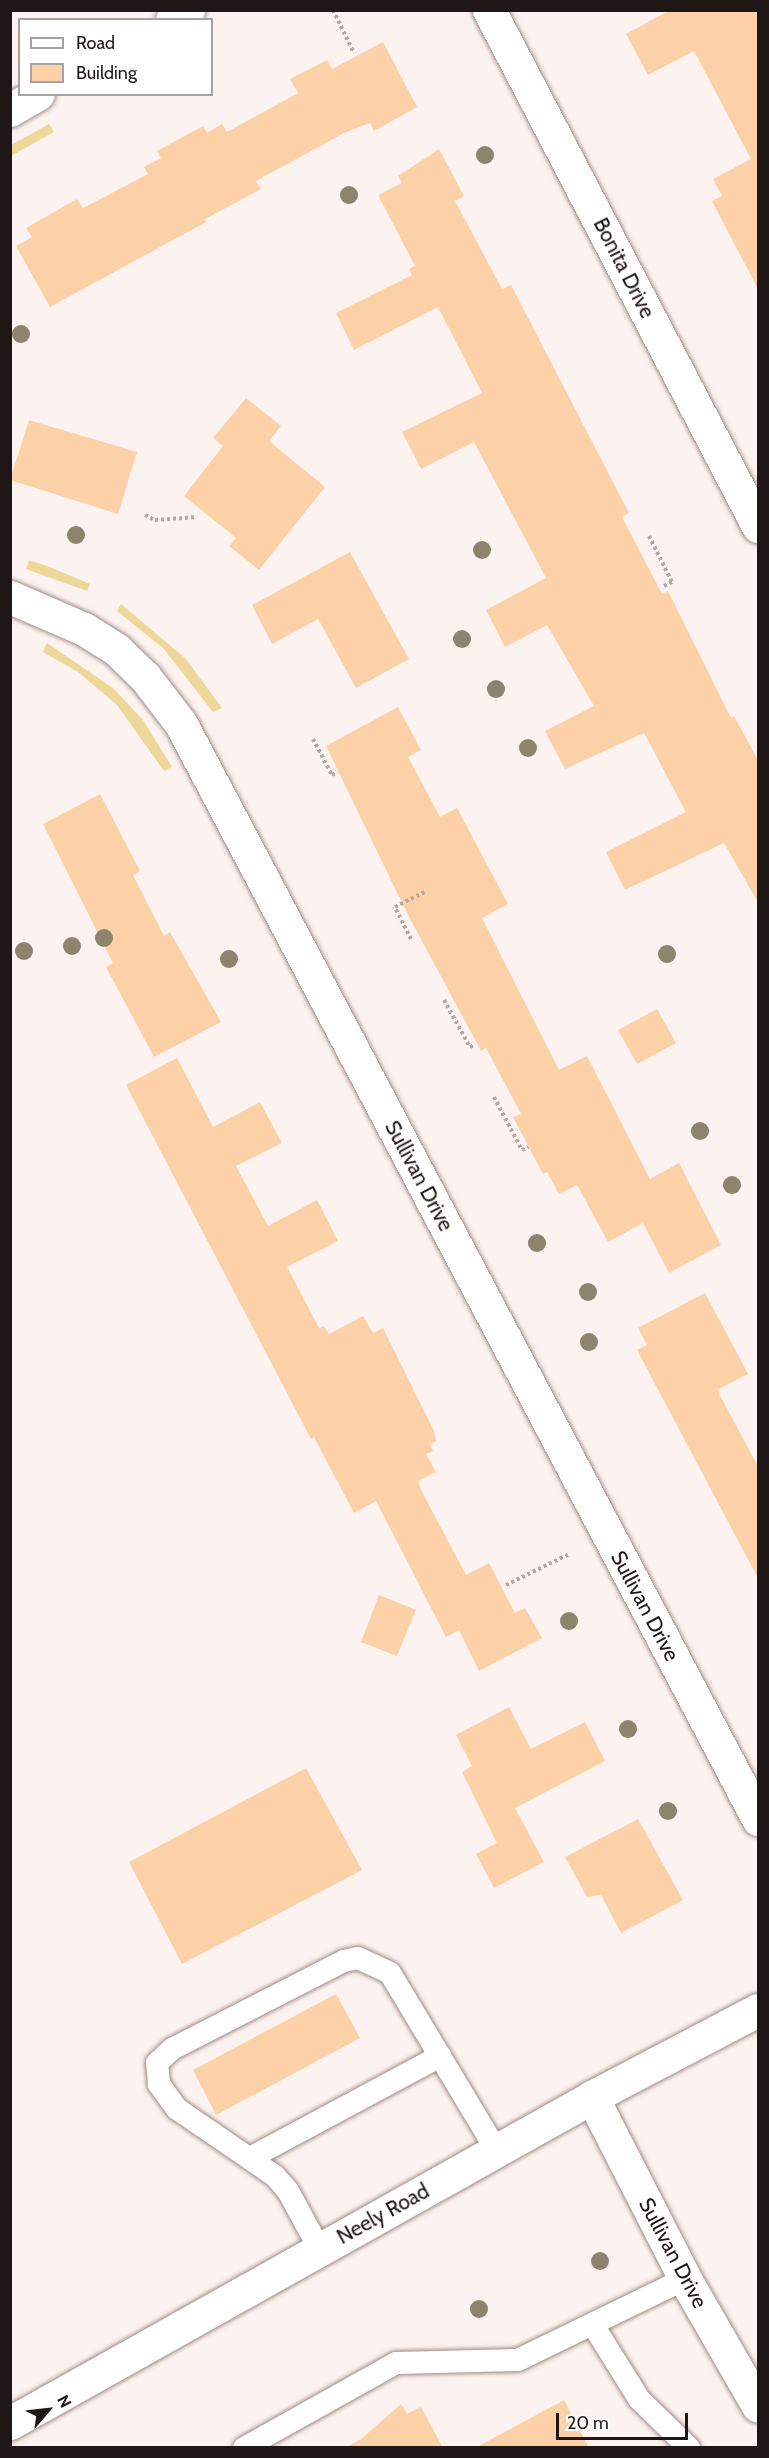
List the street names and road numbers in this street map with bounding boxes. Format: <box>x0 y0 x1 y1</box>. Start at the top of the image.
street label: Bonita Drive <box>588 214 660 322</box>
street label: Sullivan Drive <box>379 1117 459 1235</box>
street label: Sullivan Drive <box>605 1547 685 1665</box>
street label: Neely Road <box>332 2178 434 2250</box>
street label: Sullivan Drive <box>633 2194 713 2312</box>

